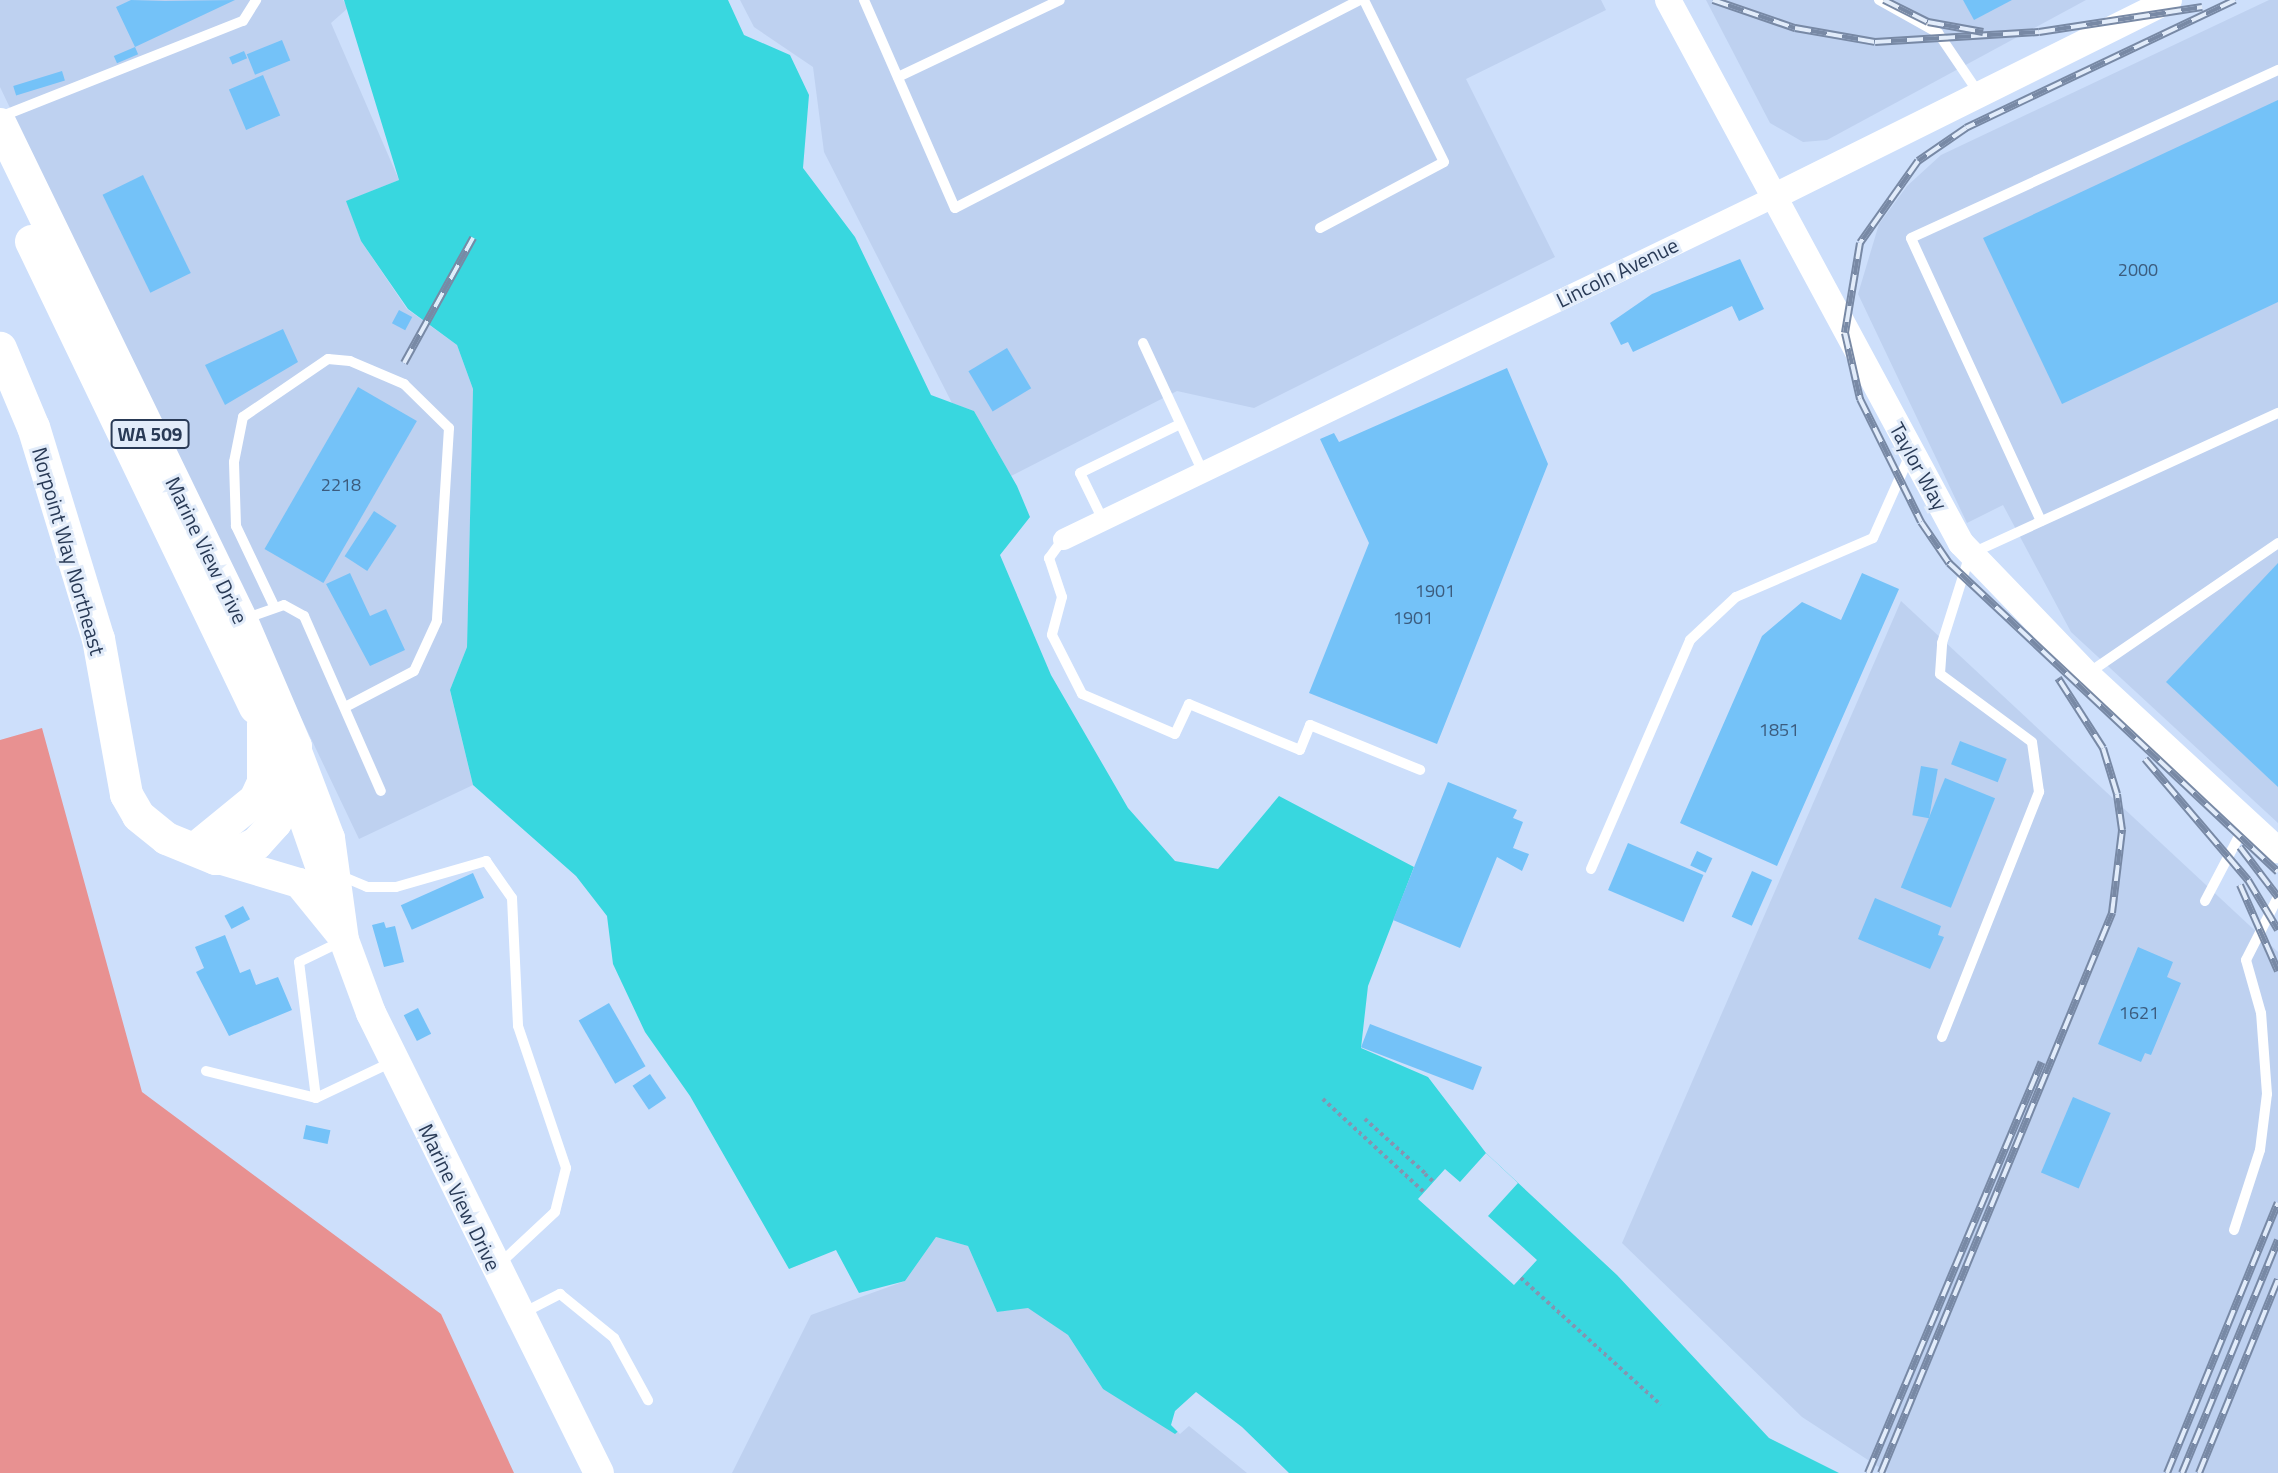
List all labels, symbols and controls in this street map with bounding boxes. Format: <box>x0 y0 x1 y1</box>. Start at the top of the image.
street label: Lincoln Avenue <box>1552 232 1682 312</box>
house number: 2000 <box>2118 259 2158 281</box>
road number: WA 509 <box>110 418 190 449</box>
street label: Taylor Way <box>1885 418 1953 514</box>
street label: Norpoint Way Northeast <box>27 444 111 658</box>
street label: Marine View Drive <box>161 472 253 628</box>
house number: 2218 <box>321 474 361 496</box>
house number: 1901 <box>1415 580 1455 602</box>
house number: 1901 <box>1393 607 1433 629</box>
house number: 1851 <box>1759 719 1799 741</box>
house number: 1621 <box>2119 1002 2159 1024</box>
street label: Marine View Drive <box>414 1119 506 1275</box>

